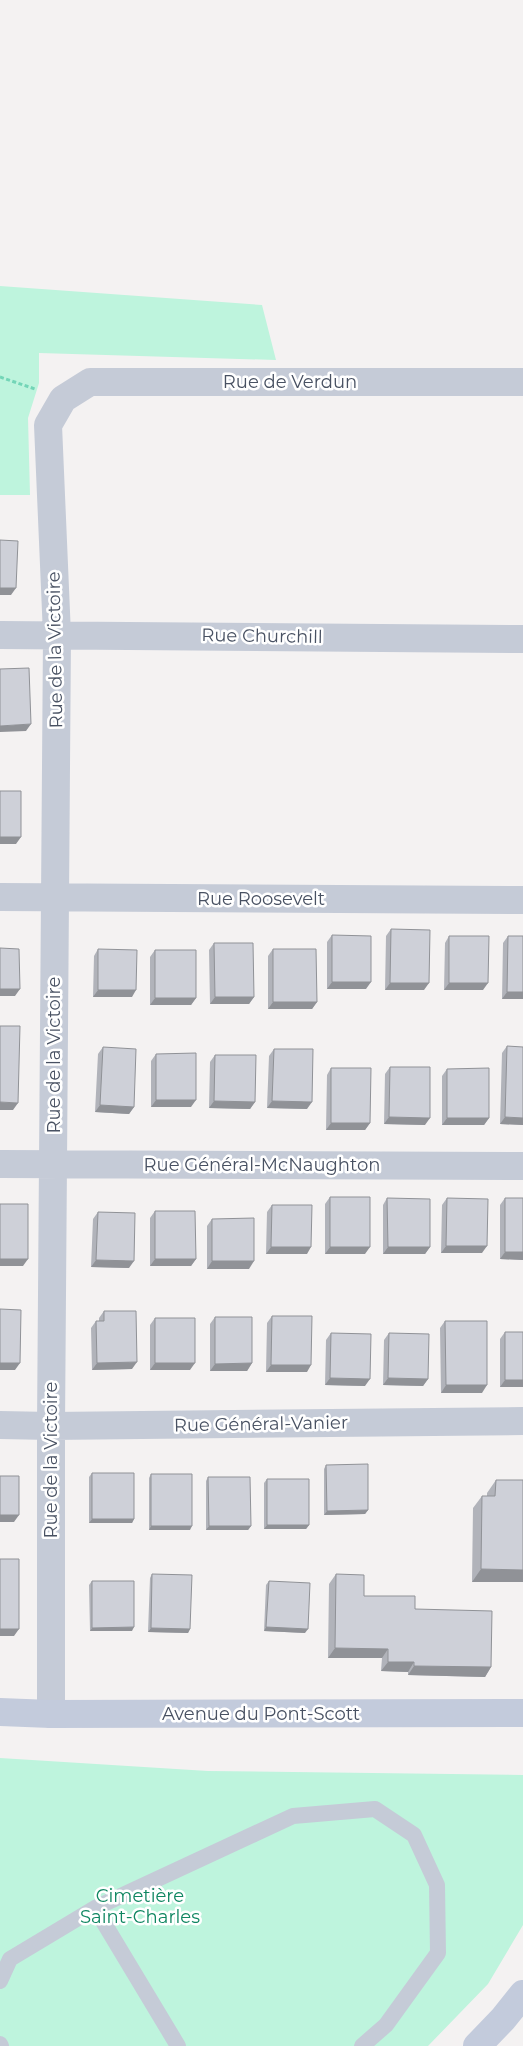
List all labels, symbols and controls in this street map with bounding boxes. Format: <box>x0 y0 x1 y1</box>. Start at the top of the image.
street label: Rue de Verdun <box>223 371 357 393</box>
street label: Rue de la Victoire <box>43 571 67 729</box>
street label: Rue Churchill <box>201 624 323 648</box>
street label: Rue Roosevelt <box>197 888 325 910</box>
street label: Rue de la Victoire <box>43 976 65 1133</box>
street label: Rue Général-McNaughton <box>144 1154 380 1176</box>
street label: Rue de la Victoire <box>40 1381 62 1538</box>
street label: Rue Général-Vanier <box>174 1411 348 1437</box>
street label: Avenue du Pont-Scott <box>162 1703 360 1725</box>
park label: Cimetière Saint-Charles <box>80 1885 200 1928</box>

